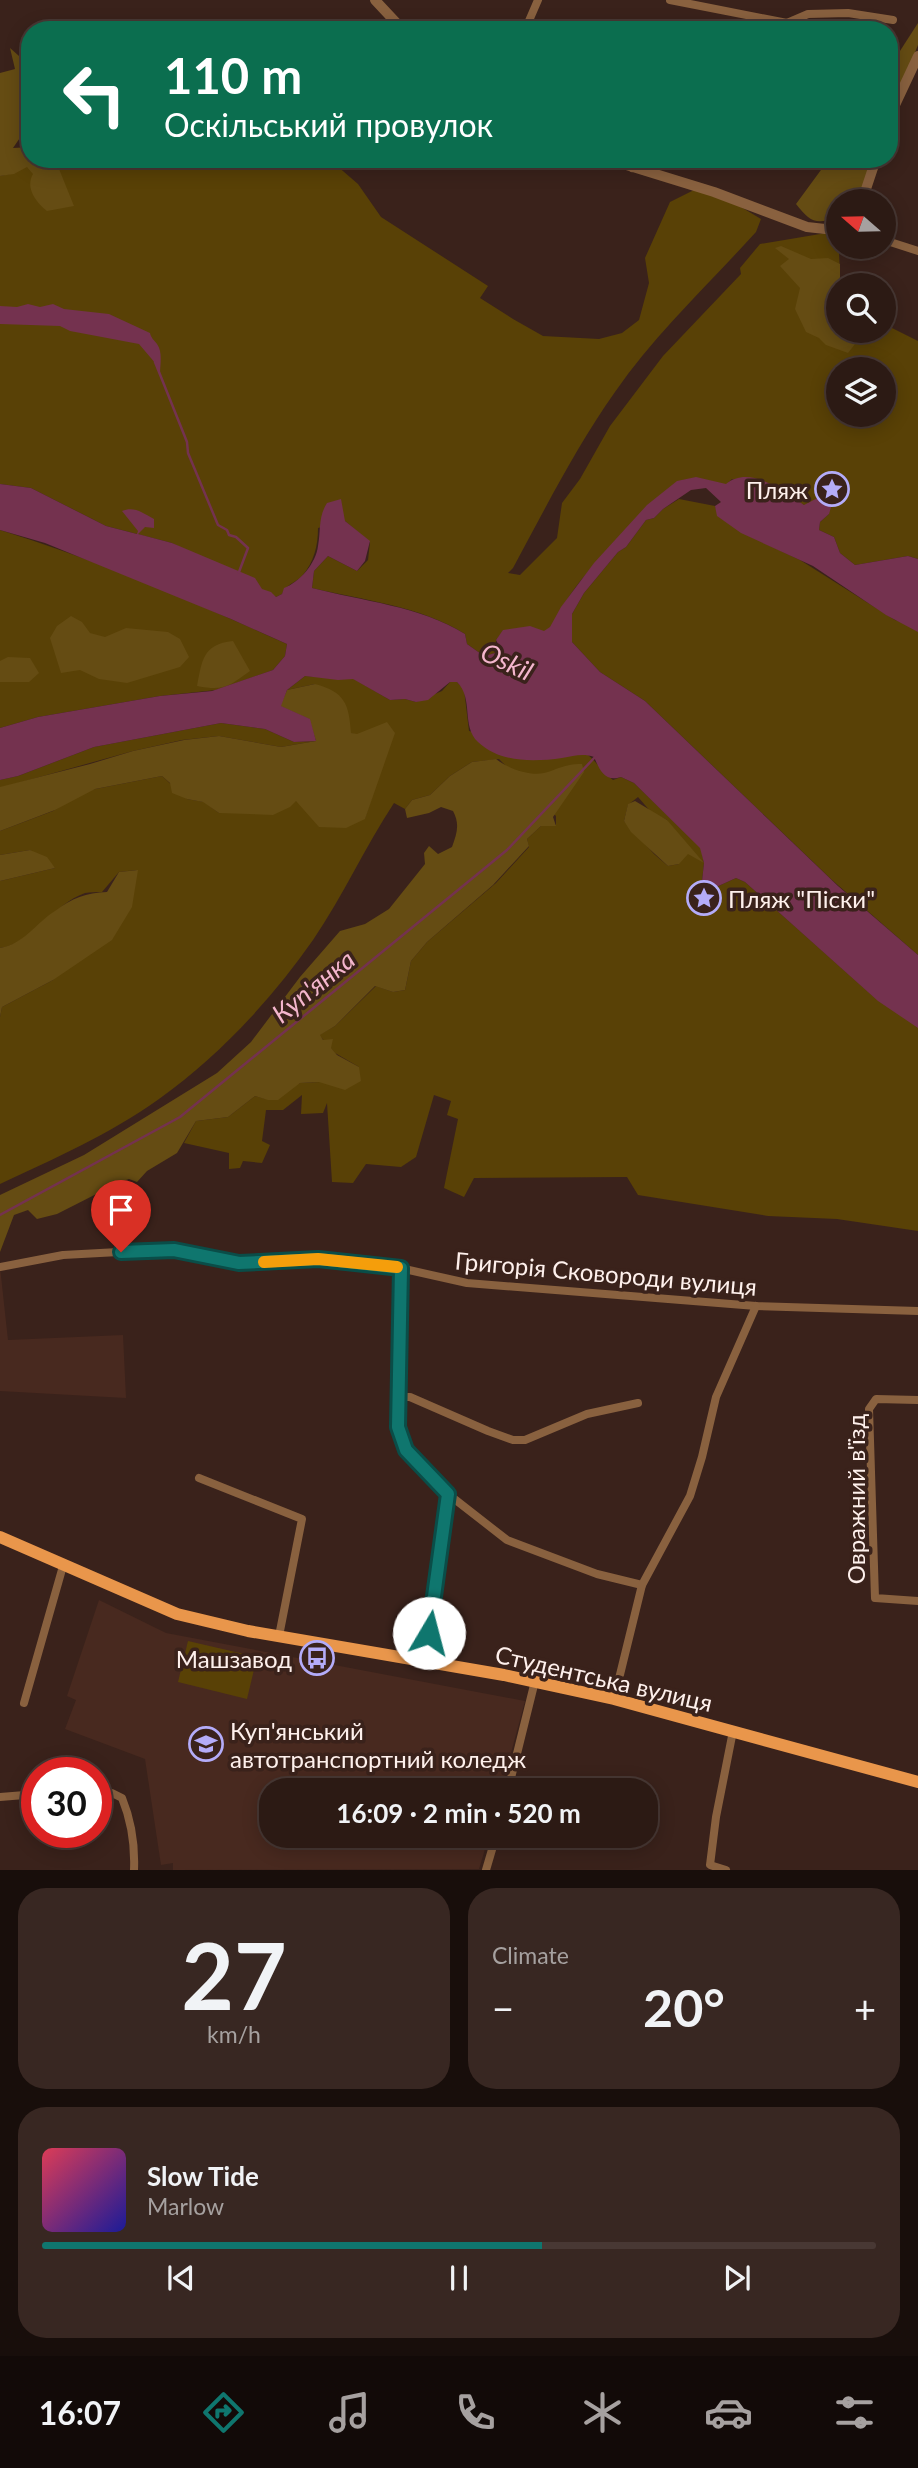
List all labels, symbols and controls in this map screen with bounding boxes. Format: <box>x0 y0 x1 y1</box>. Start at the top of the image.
text: 110 m <box>164 46 302 104</box>
icon: left <box>49 49 140 140</box>
text: Оскільський провулок <box>164 105 493 144</box>
north arrow <box>826 189 896 259</box>
map controls <box>826 189 896 427</box>
button: search <box>826 273 896 343</box>
button: layers <box>826 357 896 427</box>
place icon: Пляж <box>813 470 851 508</box>
place label: Пляж <box>746 475 808 504</box>
water label: Oskil <box>476 635 538 687</box>
place icon: Пляж "Піски" <box>685 879 723 917</box>
place label: Пляж "Піски" <box>728 884 875 913</box>
water label: Куп'янка <box>265 943 361 1029</box>
pin <box>91 1180 151 1252</box>
icon: arrive <box>102 1191 140 1229</box>
street label: Григорія Сковороди вулиця <box>454 1245 758 1301</box>
street label: Овражний в'їзд <box>841 1414 870 1584</box>
position arrow <box>392 1596 466 1670</box>
bus stop icon: Машзавод <box>298 1639 336 1677</box>
street label: Студентська вулиця <box>493 1639 715 1717</box>
place label: Машзавод <box>176 1644 292 1673</box>
place label: Куп'янський автотранспортний коледж <box>230 1716 526 1773</box>
school or university icon: Куп'янський автотранспортний коледж <box>187 1725 225 1763</box>
speed limit sign: 30 <box>21 1757 112 1848</box>
text: 16:09 · 2 min · 520 m <box>336 1797 581 1829</box>
text: 27 <box>181 1920 287 2029</box>
text: Climate <box>492 1941 569 1969</box>
text: 20° <box>643 1976 725 2038</box>
text: − <box>492 1985 514 2031</box>
text: + <box>854 1985 876 2031</box>
text: km/h <box>207 2020 261 2048</box>
text: Slow Tide <box>147 2160 259 2192</box>
text: Marlow <box>147 2192 224 2220</box>
icon: previous <box>162 2259 200 2297</box>
icon: pause <box>440 2259 478 2297</box>
icon: next <box>718 2259 756 2297</box>
icon: directions <box>199 2388 248 2437</box>
icon: music <box>325 2388 374 2437</box>
icon: phone <box>451 2388 500 2437</box>
icon: climate <box>578 2388 627 2437</box>
icon: car <box>704 2388 753 2437</box>
icon: filters <box>830 2388 879 2437</box>
text: 16:07 <box>39 2393 121 2432</box>

